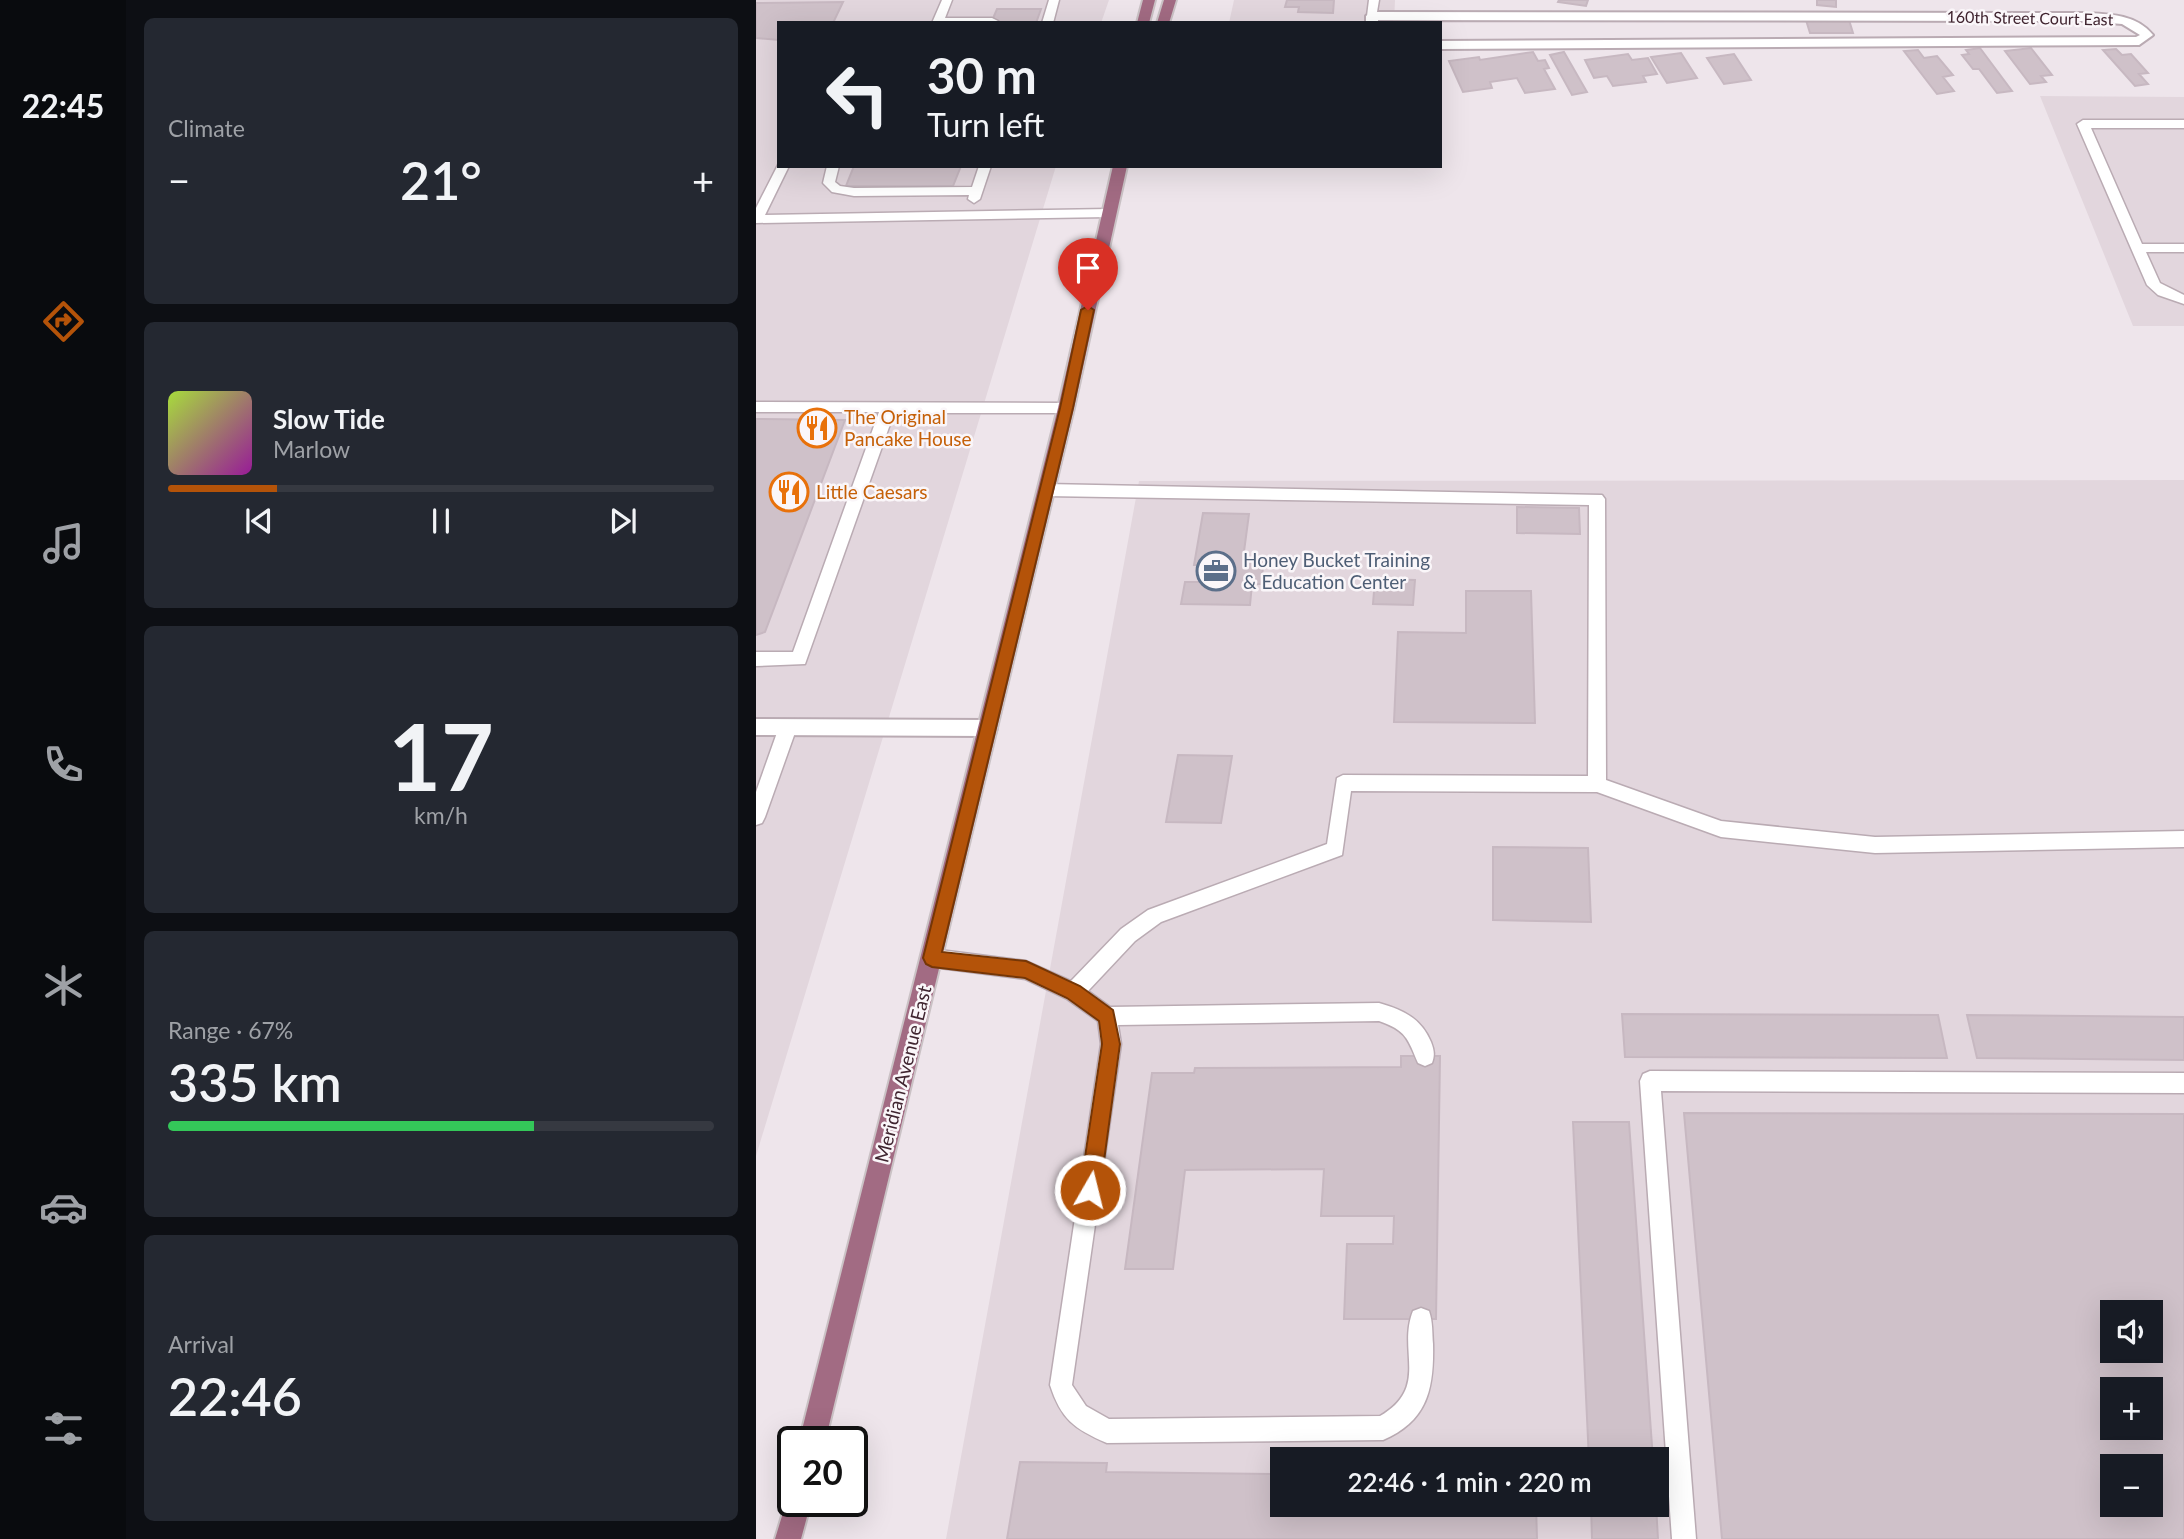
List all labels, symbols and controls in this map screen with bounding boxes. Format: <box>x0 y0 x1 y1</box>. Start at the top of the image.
street label: 160th Street Court East <box>1946 7 2114 28</box>
text: 30 m <box>927 46 1037 104</box>
icon: left <box>812 49 903 140</box>
text: 22:45 <box>22 86 104 125</box>
text: Turn left <box>927 105 1044 144</box>
text: Climate <box>168 114 245 142</box>
text: 21° <box>400 149 482 211</box>
text: − <box>168 157 190 203</box>
text: + <box>692 157 714 203</box>
pin <box>1058 238 1118 310</box>
icon: arrive <box>1069 249 1107 287</box>
icon: directions <box>39 297 88 346</box>
text: Slow Tide <box>273 403 385 435</box>
place label: The Original Pancake House <box>844 405 972 450</box>
restaurant icon: The Original Pancake House <box>796 407 838 449</box>
text: Marlow <box>273 435 350 463</box>
restaurant icon: Little Caesars <box>768 471 810 513</box>
place label: Little Caesars <box>816 480 928 503</box>
icon: previous <box>240 502 278 540</box>
icon: pause <box>422 502 460 540</box>
icon: next <box>604 502 642 540</box>
icon: music <box>39 519 88 568</box>
place label: Honey Bucket Training & Education Center <box>1243 548 1430 593</box>
office icon: Honey Bucket Training & Education Center <box>1195 550 1237 592</box>
text: 17 <box>388 701 494 810</box>
icon: phone <box>39 740 88 789</box>
text: km/h <box>414 801 468 829</box>
icon: climate <box>39 961 88 1010</box>
street label: Meridian Avenue East <box>869 983 936 1165</box>
text: Range · 67% <box>168 1016 293 1044</box>
text: 335 km <box>168 1051 342 1113</box>
position arrow <box>1053 1153 1127 1227</box>
icon: car <box>39 1183 88 1232</box>
map controls <box>2100 1300 2163 1517</box>
button: sound <box>2100 1300 2163 1363</box>
text: Arrival <box>168 1330 234 1358</box>
text: 22:46 <box>168 1365 302 1427</box>
button: + <box>2100 1377 2163 1440</box>
icon: filters <box>39 1404 88 1453</box>
speed limit sign: 20 <box>777 1426 868 1517</box>
button: − <box>2100 1454 2163 1517</box>
text: 22:46 · 1 min · 220 m <box>1347 1466 1592 1498</box>

